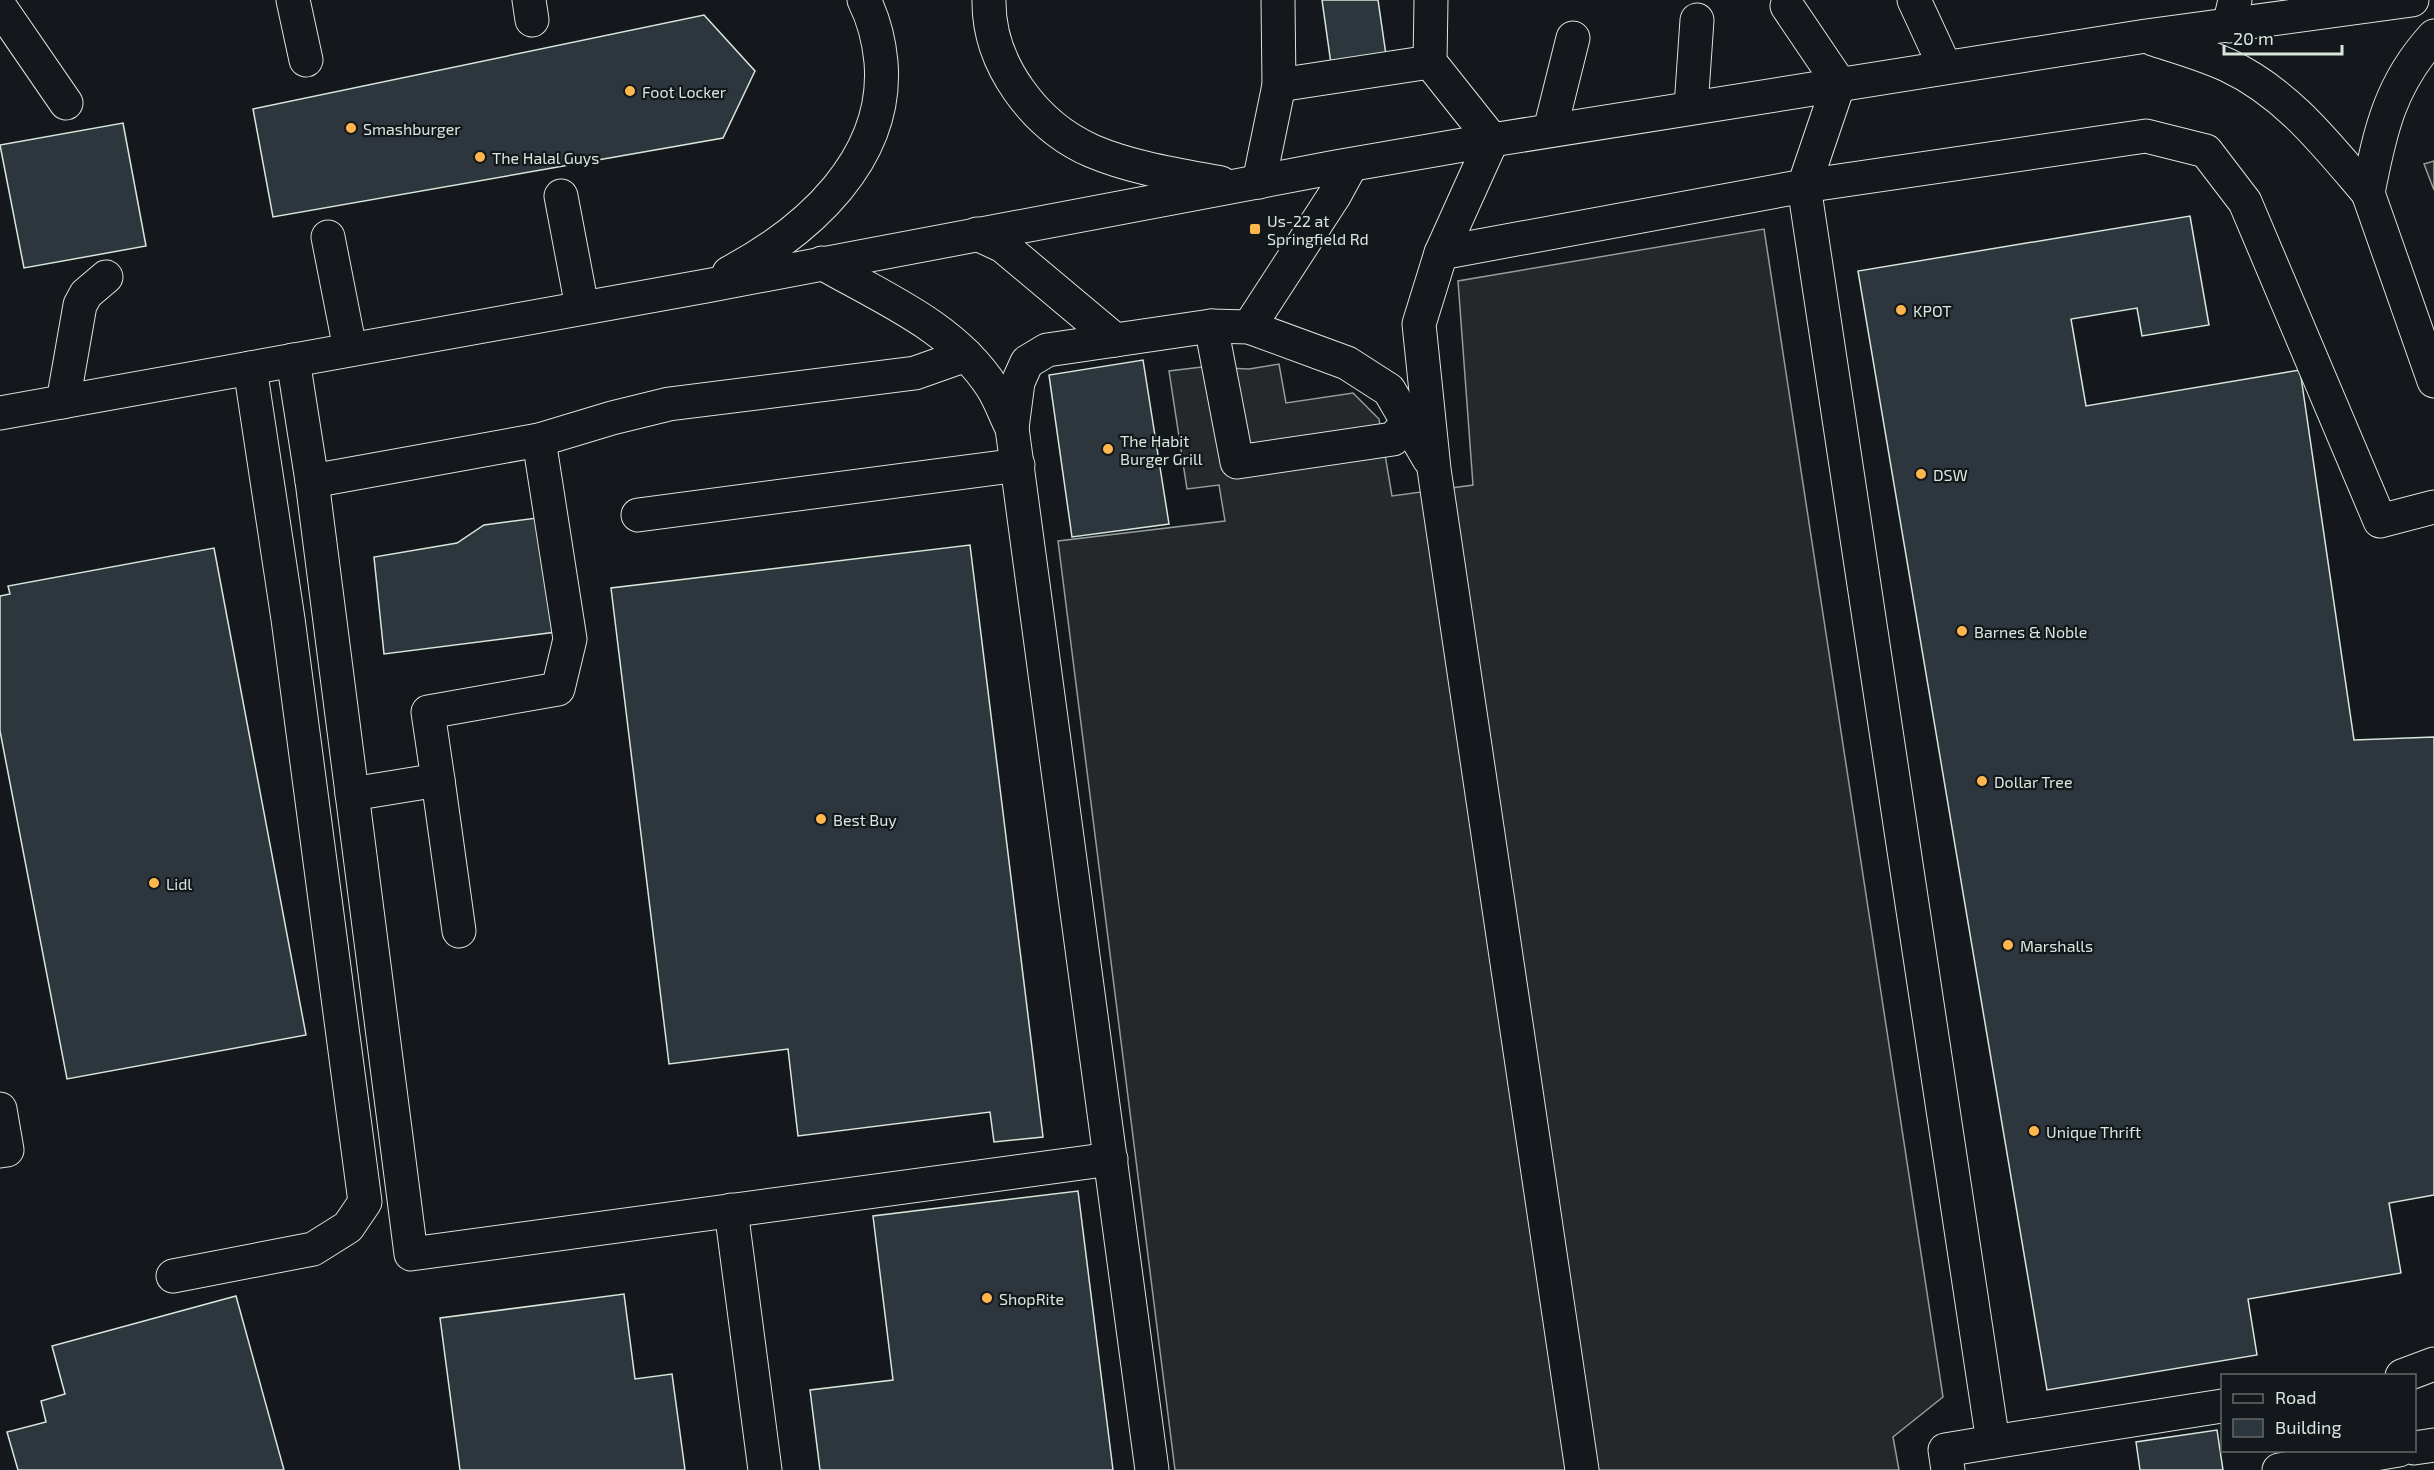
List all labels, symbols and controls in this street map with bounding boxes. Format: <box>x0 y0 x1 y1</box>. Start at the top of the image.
scale bar <box>2224 18 2342 56</box>
text: 20 m <box>2233 27 2274 49</box>
place label: Foot Locker <box>642 82 727 101</box>
marker: Foot Locker <box>623 84 637 98</box>
place label: Smashburger <box>363 119 461 138</box>
marker: Smashburger <box>344 121 358 135</box>
place label: The Halal Guys <box>492 148 599 167</box>
marker: The Halal Guys <box>473 150 487 164</box>
place label: Us-22 at Springfield Rd <box>1267 211 1369 248</box>
marker: Us-22 at Springfield Rd <box>1248 222 1262 236</box>
place label: KPOT <box>1913 301 1952 320</box>
marker: KPOT <box>1894 303 1908 317</box>
place label: The Habit Burger Grill <box>1120 431 1203 468</box>
marker: The Habit Burger Grill <box>1101 442 1115 456</box>
place label: DSW <box>1933 465 1968 484</box>
marker: DSW <box>1914 467 1928 481</box>
place label: Barnes & Noble <box>1974 622 2087 641</box>
marker: Barnes & Noble <box>1955 624 1969 638</box>
place label: Dollar Tree <box>1994 772 2072 791</box>
marker: Dollar Tree <box>1975 774 1989 788</box>
place label: Best Buy <box>833 810 897 829</box>
marker: Best Buy <box>814 812 828 826</box>
place label: Lidl <box>166 874 192 893</box>
marker: Lidl <box>147 876 161 890</box>
place label: Marshalls <box>2020 936 2093 955</box>
marker: Marshalls <box>2001 938 2015 952</box>
place label: Unique Thrift <box>2046 1122 2141 1141</box>
marker: Unique Thrift <box>2027 1124 2041 1138</box>
place label: ShopRite <box>999 1289 1064 1308</box>
marker: ShopRite <box>980 1291 994 1305</box>
legend <box>2221 1374 2416 1452</box>
text: Road <box>2275 1386 2316 1408</box>
text: Building <box>2275 1416 2342 1438</box>

